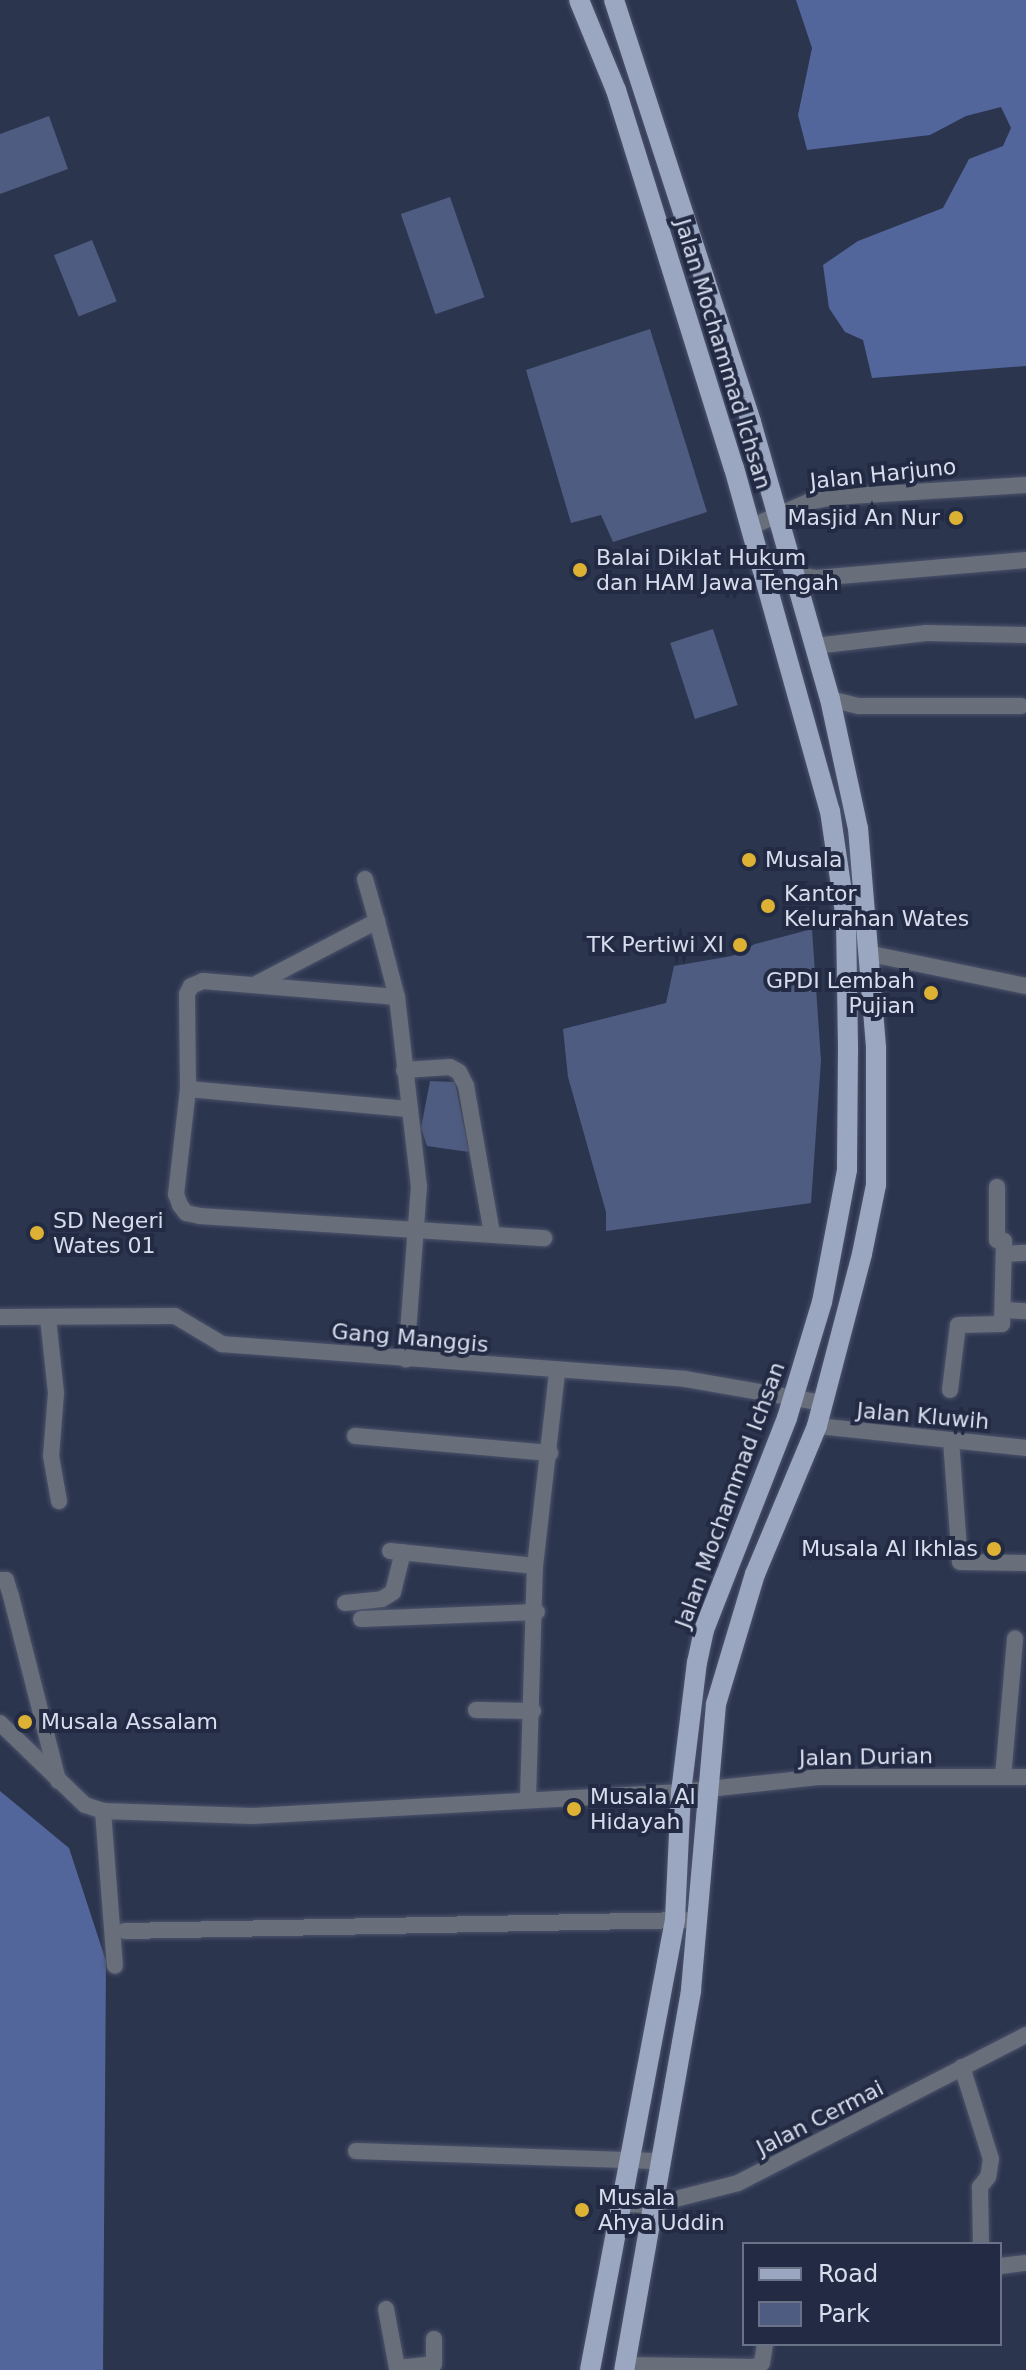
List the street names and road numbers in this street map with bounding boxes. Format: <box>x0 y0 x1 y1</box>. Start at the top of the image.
street label: Jalan Mochammad Ichsan <box>669 216 777 492</box>
street label: Jalan Harjuno <box>809 453 957 495</box>
street label: Gang Manggis <box>330 1318 490 1358</box>
street label: Jalan Mochammad Ichsan <box>670 1358 790 1632</box>
street label: Jalan Kluwih <box>856 1397 990 1435</box>
street label: Jalan Durian <box>799 1743 933 1771</box>
street label: Jalan Cermai <box>752 2075 888 2161</box>

